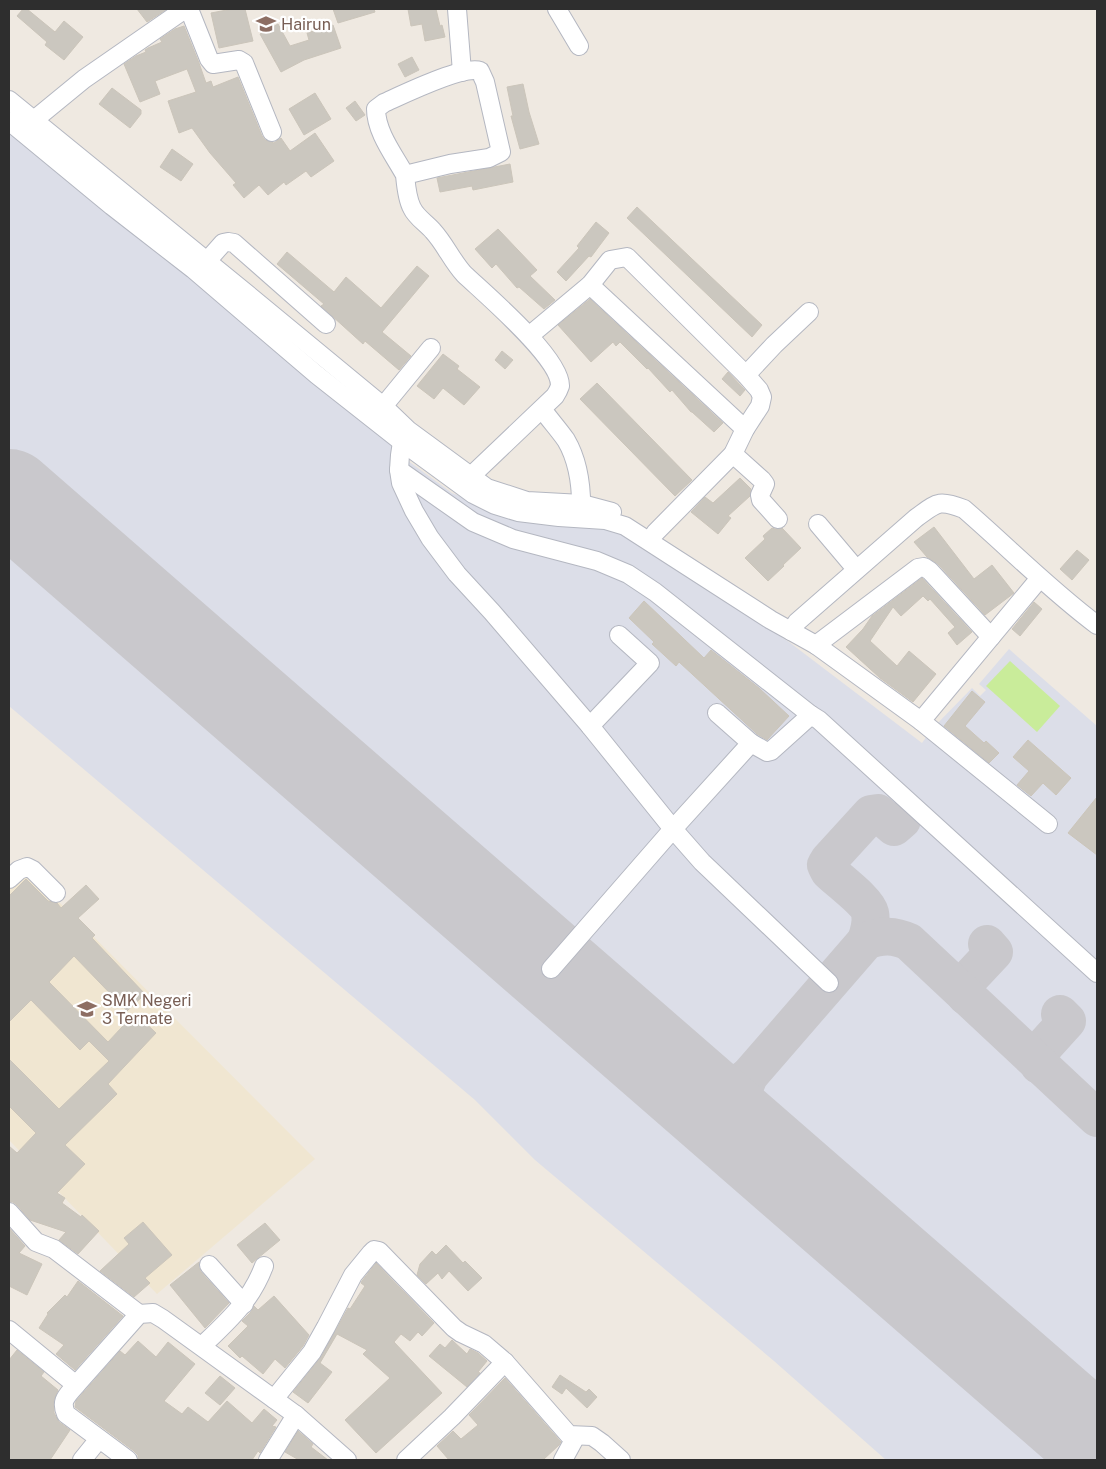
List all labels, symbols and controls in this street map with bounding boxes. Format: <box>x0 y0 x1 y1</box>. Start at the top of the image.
school or university icon: Hairun <box>255 13 277 35</box>
place label: Hairun <box>281 15 331 34</box>
place label: SMK Negeri 3 Ternate <box>102 991 192 1028</box>
school or university icon: SMK Negeri 3 Ternate <box>76 998 98 1020</box>

